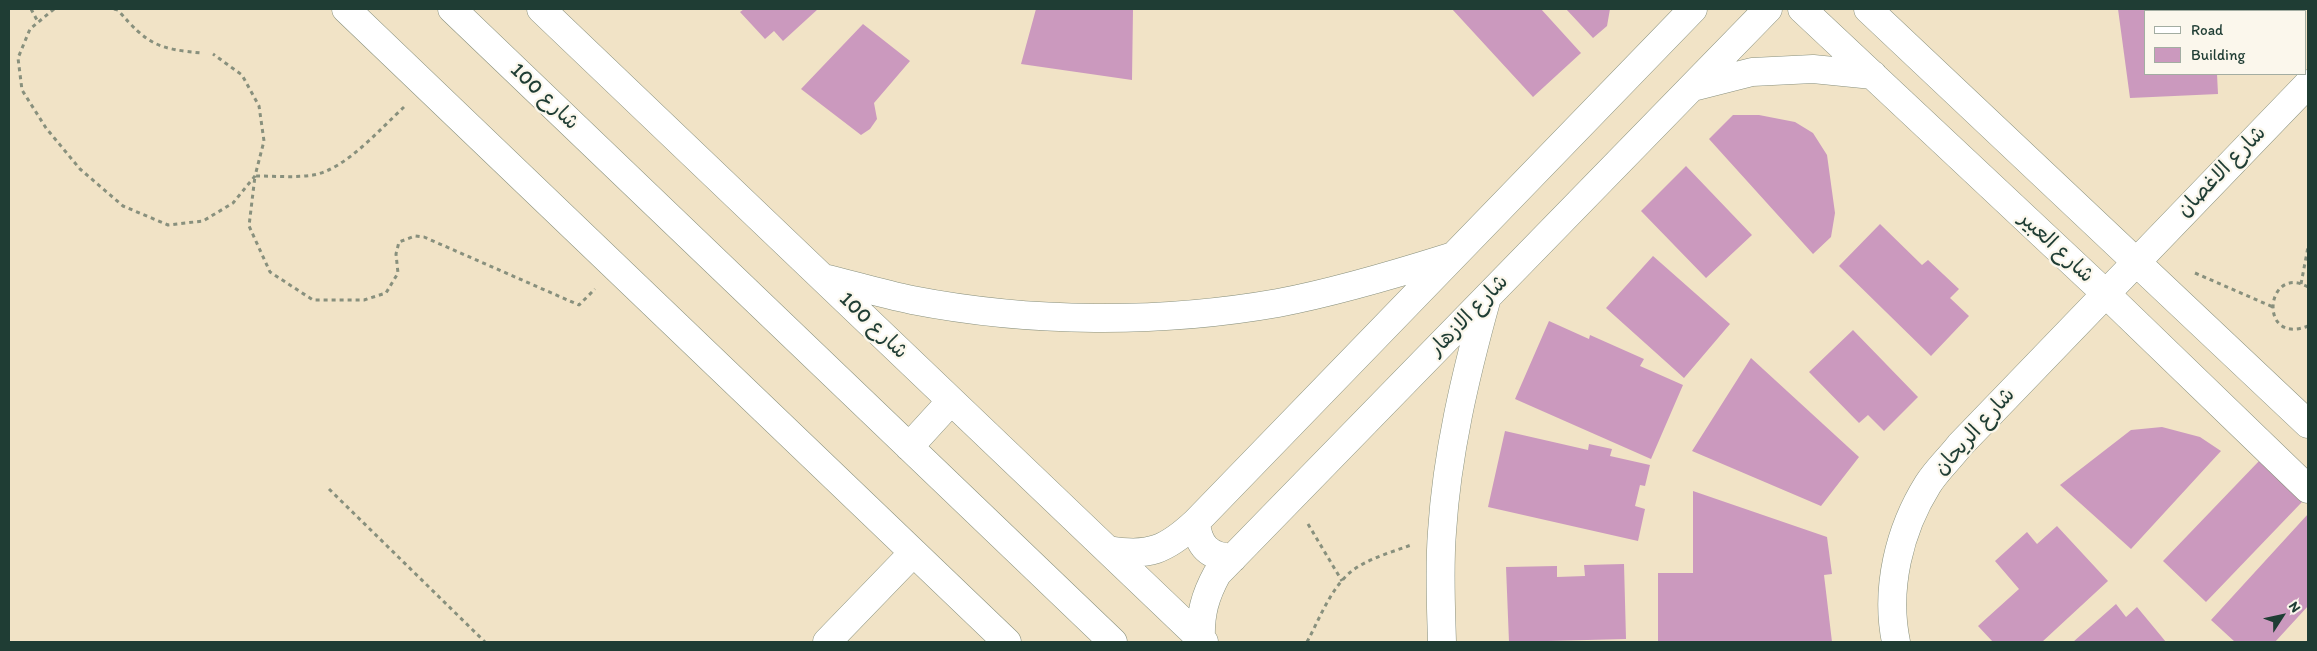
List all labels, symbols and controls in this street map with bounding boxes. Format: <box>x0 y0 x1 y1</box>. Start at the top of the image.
legend <box>2144 10 2307 75</box>
text: Road <box>2191 21 2223 39</box>
text: Building <box>2191 46 2245 64</box>
street label: شارع 100 <box>504 58 584 136</box>
street label: شارع الاغصان <box>2172 121 2272 223</box>
street label: شارع العبير <box>2014 207 2098 289</box>
street label: شارع الازهار <box>1424 270 1514 362</box>
street label: شارع 100 <box>833 287 913 365</box>
street label: شارع الريحان <box>1929 383 2021 481</box>
north arrow <box>2257 591 2307 641</box>
text: N <box>2285 598 2304 616</box>

